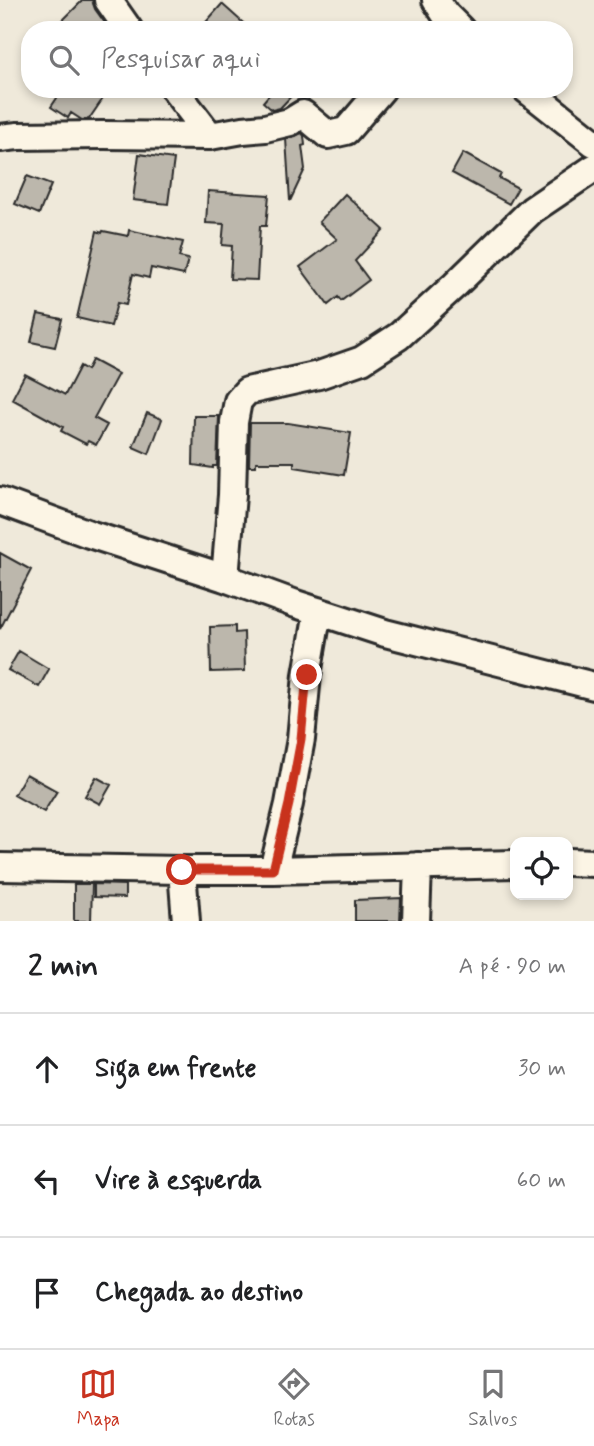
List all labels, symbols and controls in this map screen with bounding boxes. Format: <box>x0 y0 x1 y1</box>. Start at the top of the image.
search box <box>21 21 573 98</box>
icon: search <box>45 41 83 79</box>
text: Pesquisar aqui <box>101 43 260 77</box>
route end <box>291 659 322 690</box>
map controls <box>510 837 573 900</box>
button: locate <box>510 837 573 900</box>
route start <box>166 854 197 885</box>
text: 2 min <box>28 947 98 986</box>
text: A pé · 90 m <box>459 952 566 982</box>
icon: ahead <box>28 1050 66 1088</box>
text: Siga em frente <box>95 1052 256 1086</box>
text: 30 m <box>518 1054 566 1084</box>
icon: left <box>28 1162 66 1200</box>
text: Vire à esquerda <box>95 1164 262 1198</box>
text: 60 m <box>517 1166 566 1196</box>
icon: arrive <box>28 1274 66 1312</box>
text: Chegada ao destino <box>95 1276 303 1310</box>
tab: Mapa <box>77 1365 120 1432</box>
tab: Rotas <box>273 1365 315 1432</box>
tab: Salvos <box>468 1365 517 1432</box>

